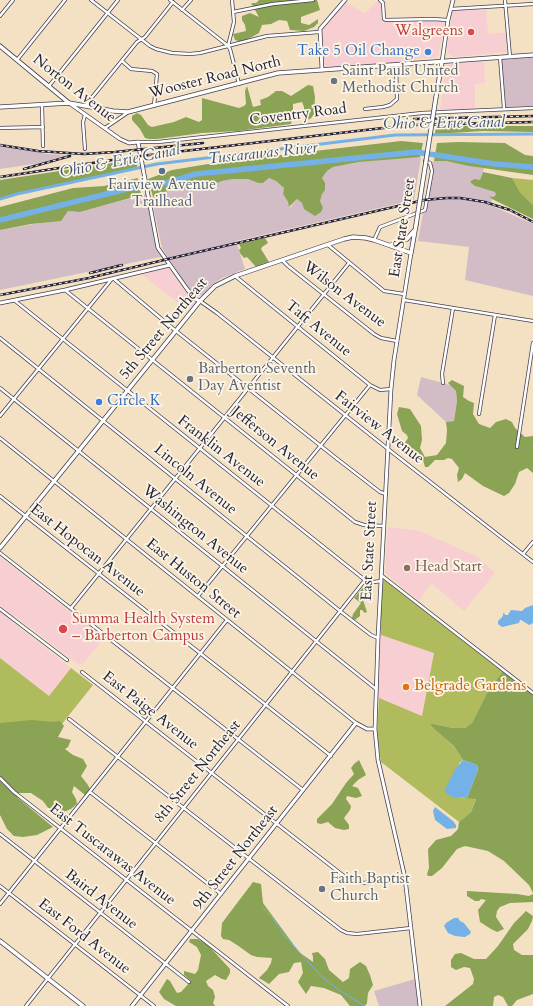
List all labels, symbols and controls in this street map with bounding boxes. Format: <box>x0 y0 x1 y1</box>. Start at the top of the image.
place label: Walgreens <box>395 23 463 41</box>
marker: Walgreens <box>466 27 476 37</box>
place label: Take 5 Oil Change <box>297 43 420 61</box>
marker: Take 5 Oil Change <box>423 47 433 57</box>
street label: Norton Avenue <box>29 51 119 127</box>
street label: Wooster Road North <box>147 53 283 103</box>
place label: Saint Pauls United Methodist Church <box>342 63 458 98</box>
marker: Saint Pauls United Methodist Church <box>329 76 339 86</box>
street label: Coventry Road <box>248 100 348 130</box>
water label: Ohio & Erie Canal <box>383 113 505 135</box>
water label: Tuscarawas River <box>207 139 319 169</box>
water label: Ohio & Erie Canal <box>58 141 182 183</box>
marker: Fairview Avenue Trailhead <box>157 166 167 176</box>
place label: Fairview Avenue Trailhead <box>108 177 216 212</box>
street label: East State Street <box>386 177 420 279</box>
street label: Wilson Avenue <box>299 258 389 332</box>
street label: 5th Street Northeast <box>116 274 212 384</box>
street label: Taft Avenue <box>281 297 355 361</box>
place label: Barberton Seventh Day Aventist <box>198 361 316 396</box>
marker: Barberton Seventh Day Aventist <box>185 374 195 384</box>
street label: Fairview Avenue <box>331 388 427 468</box>
place label: Circle K <box>107 393 161 411</box>
marker: Circle K <box>94 397 104 407</box>
street label: Jefferson Avenue <box>228 403 322 485</box>
street label: Franklin Avenue <box>174 412 268 492</box>
street label: Lincoln Avenue <box>150 441 240 519</box>
street label: Washington Avenue <box>138 482 252 578</box>
street label: East Hopocan Avenue <box>26 501 148 601</box>
street label: East State Street <box>358 501 382 601</box>
street label: East Huston Street <box>142 535 244 623</box>
place label: Head Start <box>415 559 482 577</box>
marker: Head Start <box>402 563 412 573</box>
place label: Summa Health System – Barberton Campus <box>72 611 215 646</box>
marker: Summa Health System – Barberton Campus <box>57 623 69 635</box>
street label: East Paige Avenue <box>98 668 202 754</box>
place label: Belgrade Gardens <box>414 678 526 696</box>
marker: Belgrade Gardens <box>401 682 411 692</box>
street label: 8th Street Northeast <box>151 717 245 827</box>
street label: East Tuscarawas Avenue <box>45 800 179 910</box>
street label: 9th Street Northeast <box>190 802 282 914</box>
street label: Baird Avenue <box>61 866 141 934</box>
place label: Faith Baptist Church <box>330 871 410 906</box>
marker: Faith Baptist Church <box>317 884 327 894</box>
street label: East Ford Avenue <box>34 895 134 979</box>

